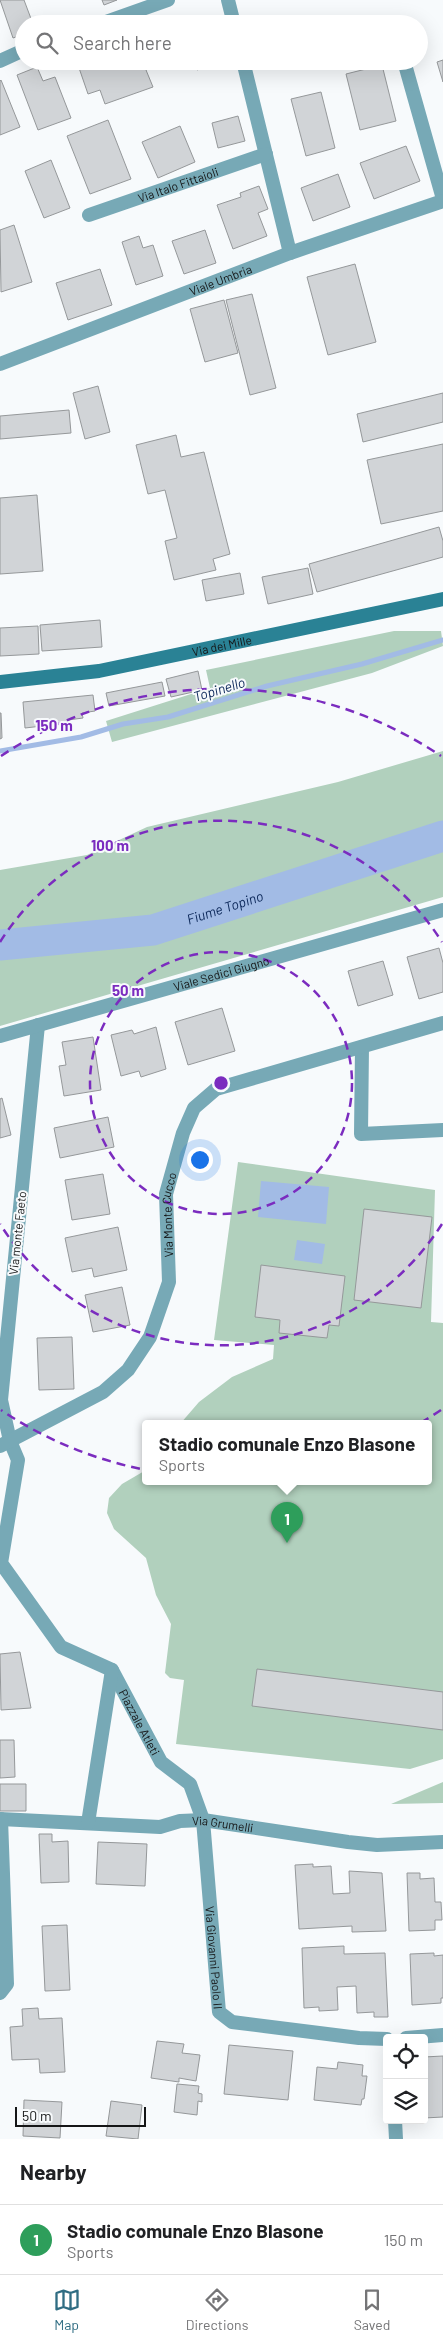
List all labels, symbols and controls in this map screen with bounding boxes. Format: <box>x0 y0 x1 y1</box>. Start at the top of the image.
search box <box>15 15 428 70</box>
icon: search <box>33 29 61 57</box>
text: Search here <box>73 31 172 54</box>
street label: Via Italo Fittaioli <box>136 164 220 205</box>
street label: Viale Umbria <box>187 261 254 298</box>
street label: Via dei Mille <box>191 632 253 658</box>
water label: Topinello <box>191 673 247 705</box>
text: 150 m <box>35 716 73 734</box>
text: 100 m <box>91 836 129 854</box>
water label: Fiume Topino <box>184 886 265 927</box>
street label: Viale Sedici Giugno <box>172 953 271 993</box>
text: 50 m <box>112 981 144 999</box>
centre of rings <box>212 1074 230 1092</box>
your location <box>187 1147 213 1173</box>
street label: Via Monte Cucco <box>158 1170 179 1258</box>
street label: Via monte Faeto <box>6 1190 28 1276</box>
popup <box>142 1420 432 1485</box>
text: Stadio comunale Enzo Blasone <box>159 1432 415 1455</box>
text: Sports <box>159 1455 205 1474</box>
pin: 1 <box>271 1502 303 1543</box>
street label: Piazzale Atleti <box>116 1687 163 1757</box>
street label: Via Grumelli <box>192 1813 254 1835</box>
street label: Via Giovanni Paolo II <box>203 1906 226 2010</box>
map controls <box>383 2034 428 2124</box>
button: locate <box>383 2034 428 2079</box>
button: layers <box>383 2079 428 2124</box>
scale bar <box>15 2104 146 2127</box>
text: 50 m <box>22 2107 51 2124</box>
text: Nearby <box>20 2159 86 2184</box>
text: Stadio comunale Enzo Blasone <box>67 2219 324 2242</box>
text: 1 <box>33 2230 39 2249</box>
text: 150 m <box>384 2230 423 2249</box>
text: Sports <box>67 2242 113 2261</box>
tab: Map <box>53 2286 81 2333</box>
tab: Directions <box>186 2286 248 2333</box>
tab: Saved <box>354 2286 390 2333</box>

